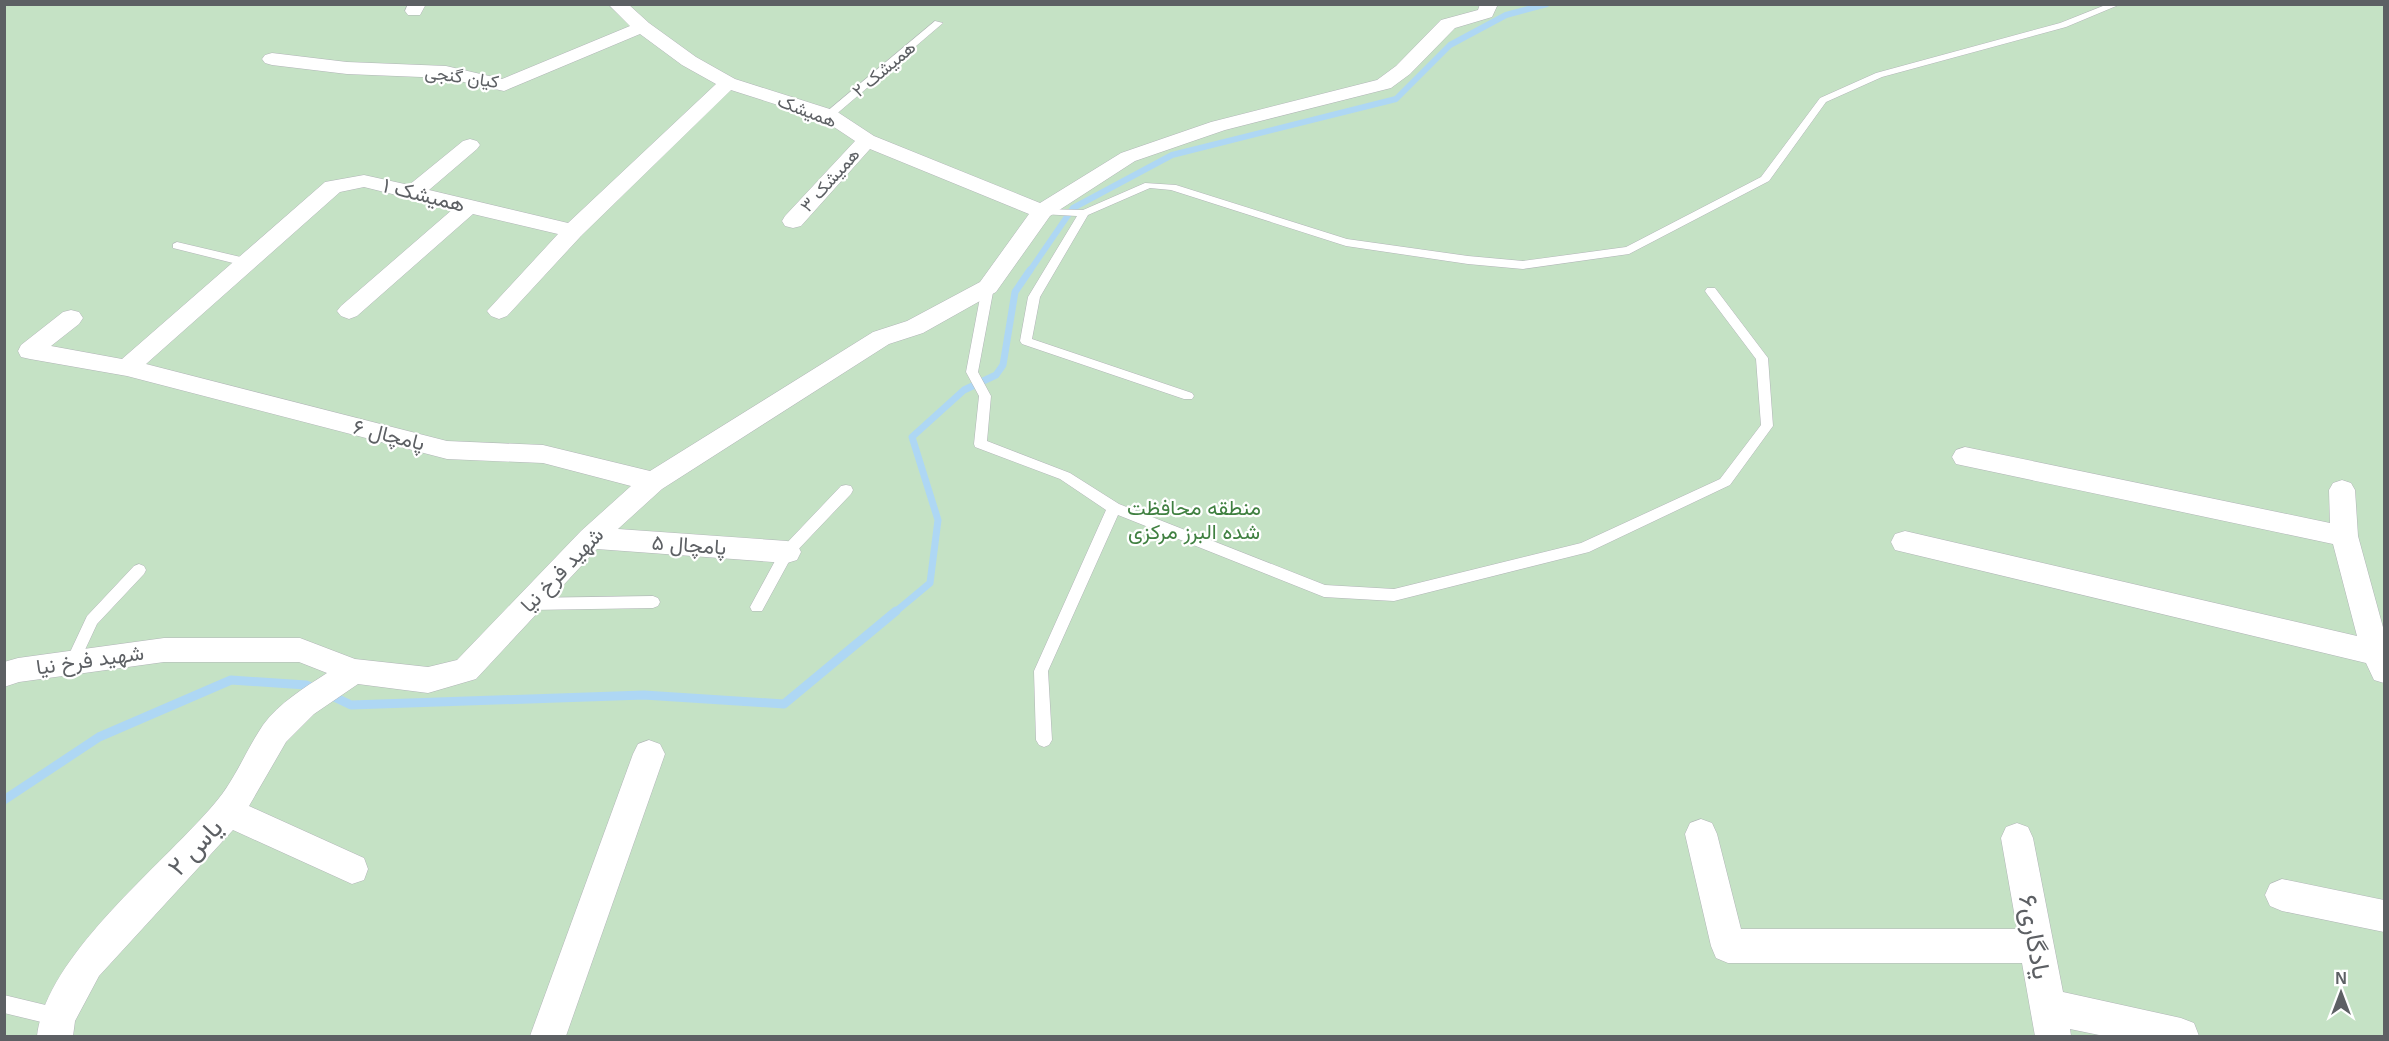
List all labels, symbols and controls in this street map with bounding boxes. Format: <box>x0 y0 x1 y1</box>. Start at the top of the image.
street label: همیشک ۲ <box>848 37 920 101</box>
street label: کیان گنجی <box>424 62 500 93</box>
street label: همیشک <box>775 91 839 131</box>
street label: همیشک ۳ <box>796 144 864 216</box>
street label: همیشک ۱ <box>381 173 467 217</box>
street label: پامچال ۶ <box>350 415 427 457</box>
park label: منطقه محافظت شده البرز مرکزی <box>1127 496 1261 545</box>
street label: شهید فرخ نیا <box>516 523 610 619</box>
street label: پامچال ۵ <box>651 530 727 562</box>
street label: شهید فرخ نیا <box>35 641 146 681</box>
street label: یاس ۲ <box>161 812 229 882</box>
street label: یادگاری۶ <box>2012 892 2057 982</box>
north arrow <box>2311 963 2371 1023</box>
text: N <box>2335 970 2347 987</box>

